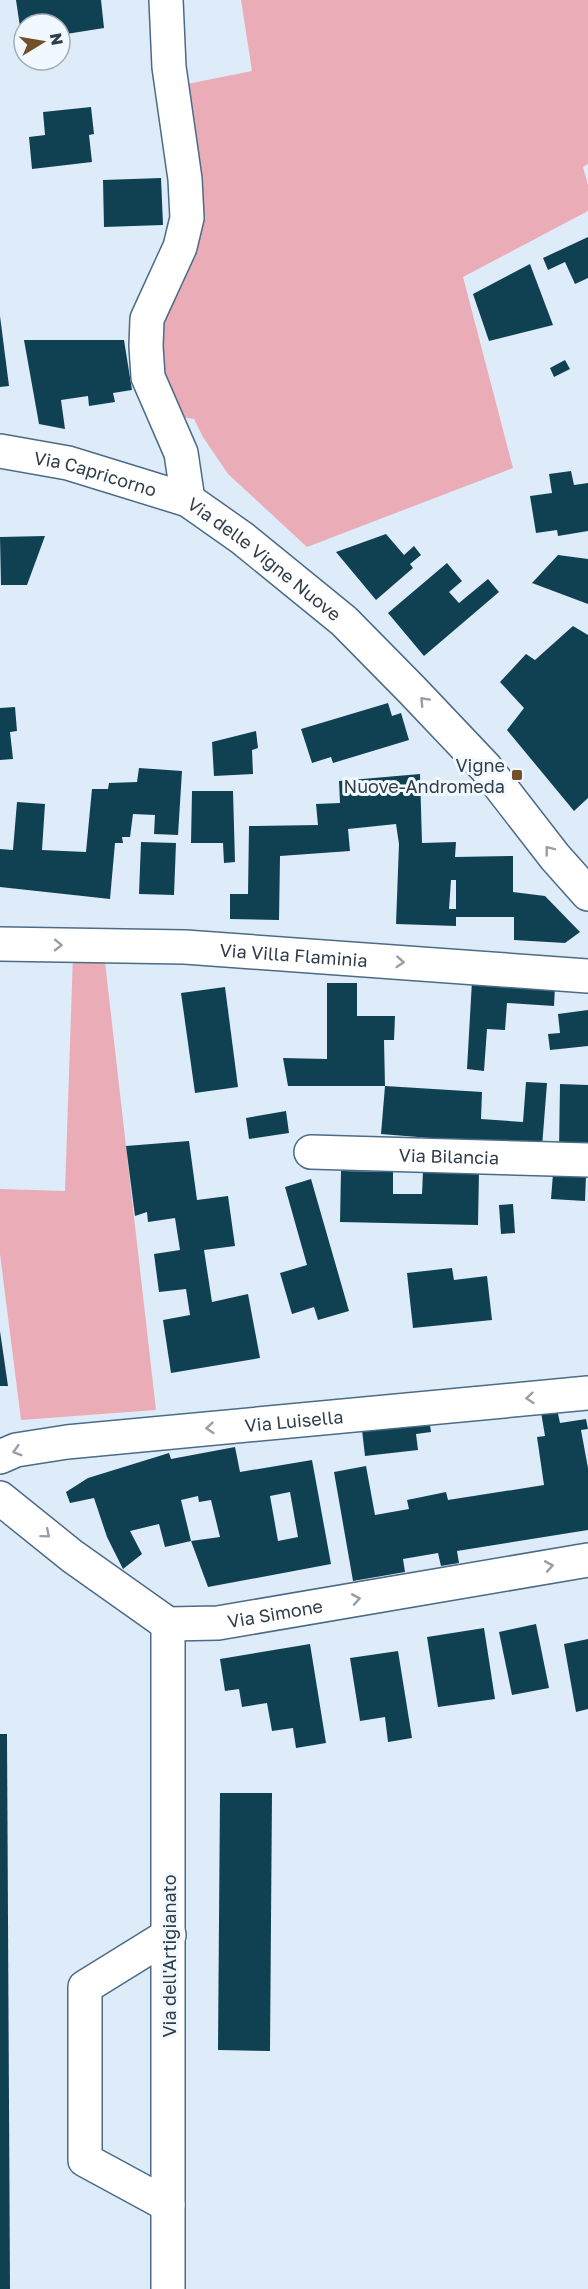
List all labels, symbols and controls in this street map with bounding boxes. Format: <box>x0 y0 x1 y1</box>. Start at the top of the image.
north arrow <box>12 12 72 72</box>
text: N <box>46 31 68 47</box>
street label: Via Capricorno <box>32 446 159 501</box>
street label: Via delle Vigne Nuove <box>183 492 346 625</box>
one-way arrow <box>420 698 431 709</box>
place label: Vigne Nuove-Andromeda <box>344 754 505 797</box>
marker: Vigne Nuove-Andromeda <box>510 768 524 782</box>
one-way arrow <box>546 846 557 857</box>
one-way arrow <box>54 938 63 951</box>
street label: Via Villa Flaminia <box>219 939 368 971</box>
one-way arrow <box>395 956 404 969</box>
street label: Via Bilancia <box>399 1144 499 1168</box>
one-way arrow <box>525 1391 534 1404</box>
street label: Via Luisella <box>244 1405 344 1436</box>
one-way arrow <box>206 1421 215 1434</box>
one-way arrow <box>12 1444 22 1457</box>
one-way arrow <box>39 1527 50 1538</box>
one-way arrow <box>544 1561 553 1573</box>
one-way arrow <box>351 1593 361 1606</box>
street label: Via Simone <box>226 1594 324 1632</box>
street label: Via dell'Artigianato <box>158 1875 180 2037</box>

